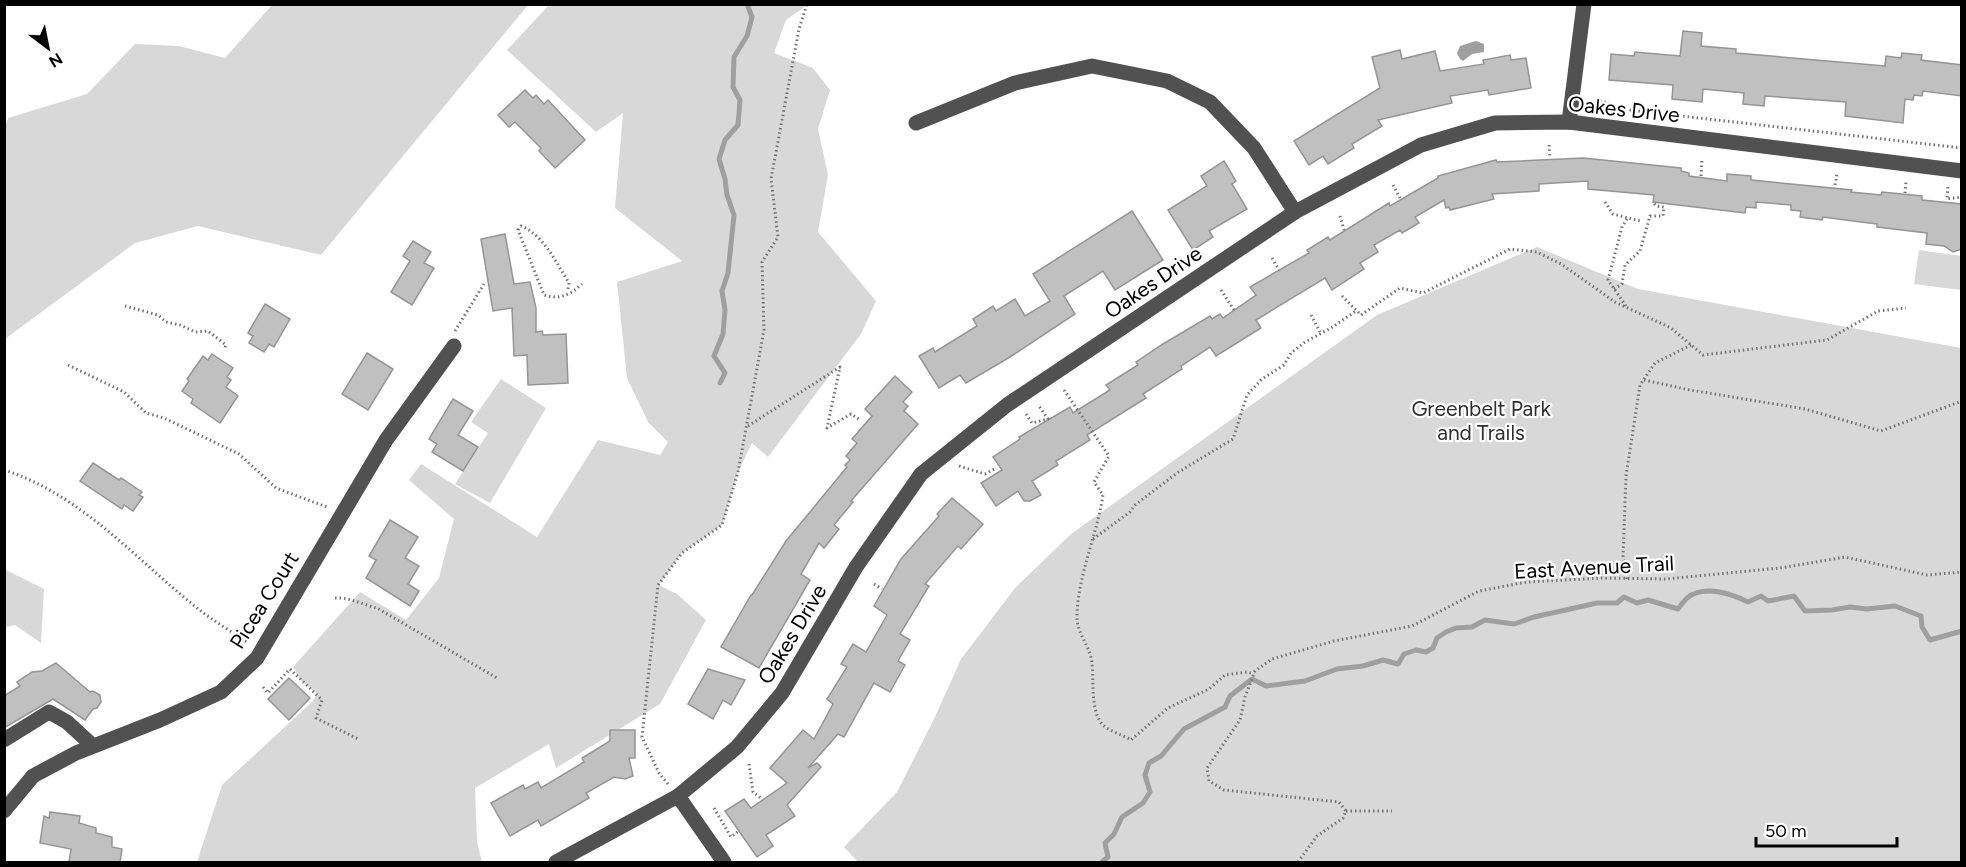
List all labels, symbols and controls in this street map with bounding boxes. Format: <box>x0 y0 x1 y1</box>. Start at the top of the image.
north arrow <box>18 18 78 78</box>
text: N <box>45 49 66 72</box>
street label: Oakes Drive <box>1567 91 1681 127</box>
street label: Oakes Drive <box>1100 240 1206 324</box>
park label: Greenbelt Park and Trails <box>1411 396 1551 445</box>
street label: Picea Court <box>224 547 304 653</box>
street label: East Avenue Trail <box>1513 550 1675 584</box>
street label: Oakes Drive <box>752 580 832 688</box>
scale bar <box>1756 810 1897 848</box>
text: 50 m <box>1765 820 1807 842</box>

